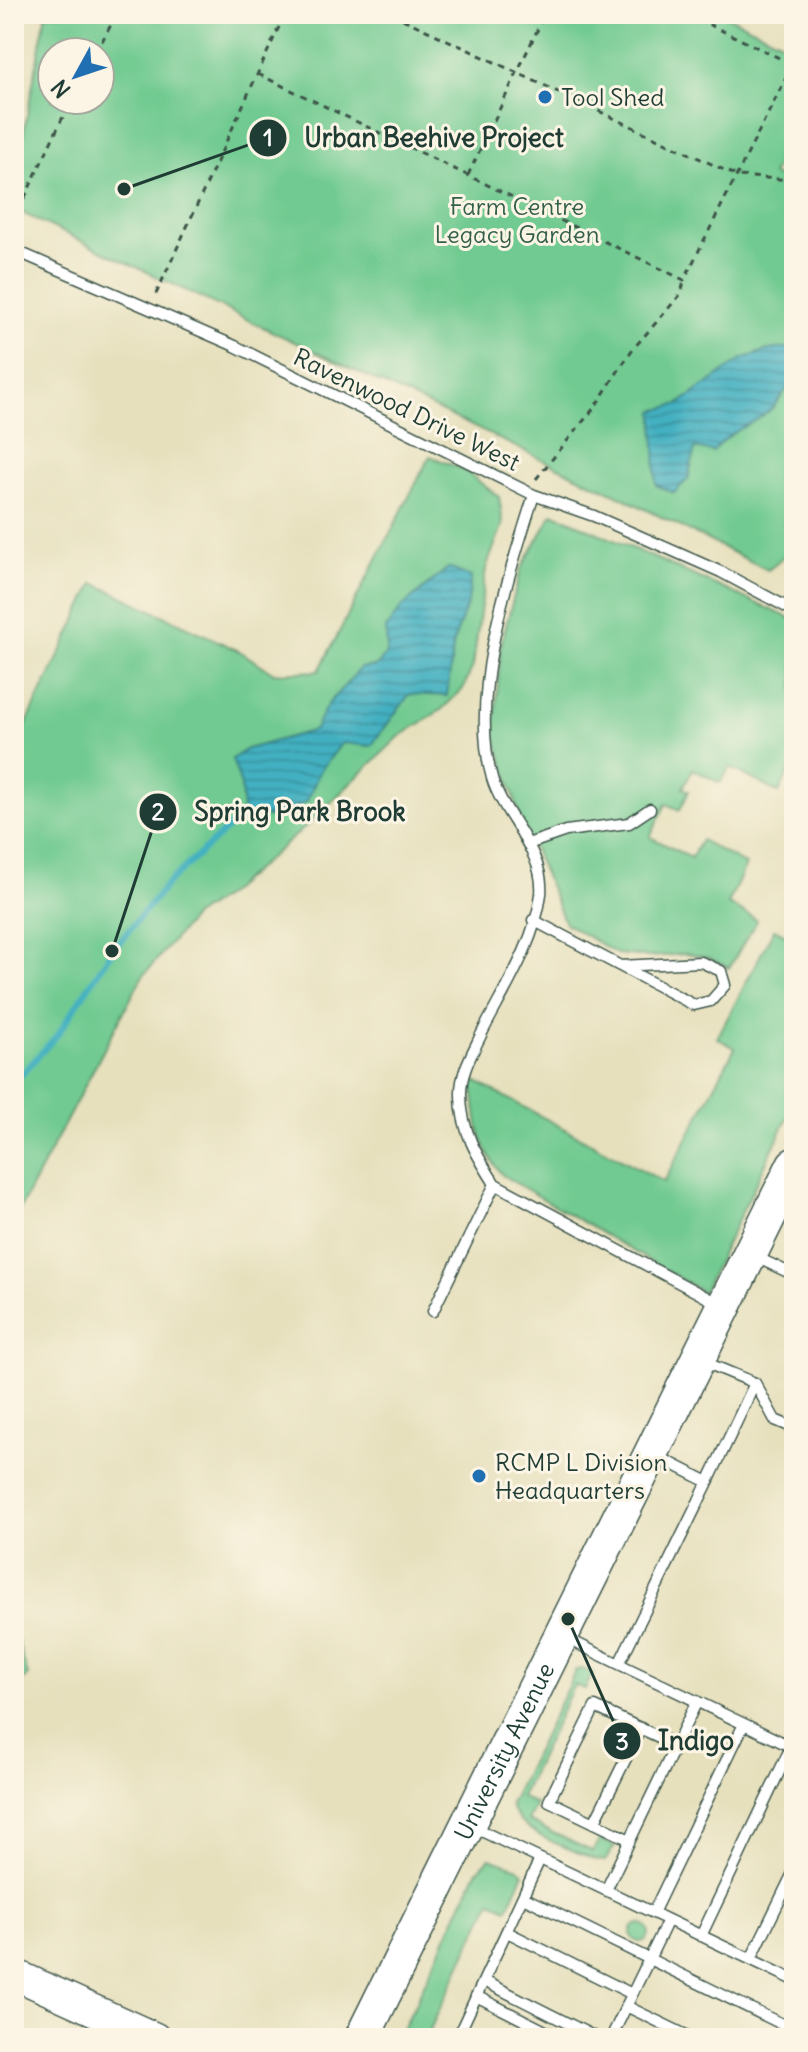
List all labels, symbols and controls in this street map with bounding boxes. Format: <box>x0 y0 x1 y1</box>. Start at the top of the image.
north arrow <box>36 36 116 116</box>
text: N <box>45 74 76 104</box>
place label: Tool Shed <box>561 82 664 112</box>
marker: Tool Shed <box>536 88 554 106</box>
callout: Urban Beehive Project <box>248 113 580 163</box>
text: Urban Beehive Project <box>304 121 564 154</box>
text: 1 <box>263 122 273 152</box>
park label: Farm Centre Legacy Garden <box>434 191 600 249</box>
street label: Ravenwood Drive West <box>289 341 525 477</box>
callout: Spring Park Brook <box>138 787 421 837</box>
text: Spring Park Brook <box>194 795 406 828</box>
text: 2 <box>151 796 165 826</box>
place label: RCMP L Division Headquarters <box>495 1447 668 1505</box>
marker: RCMP L Division Headquarters <box>470 1467 488 1485</box>
street label: University Avenue <box>447 1658 560 1845</box>
callout: Indigo <box>602 1716 750 1766</box>
text: Indigo <box>658 1724 734 1757</box>
text: 3 <box>615 1726 629 1756</box>

